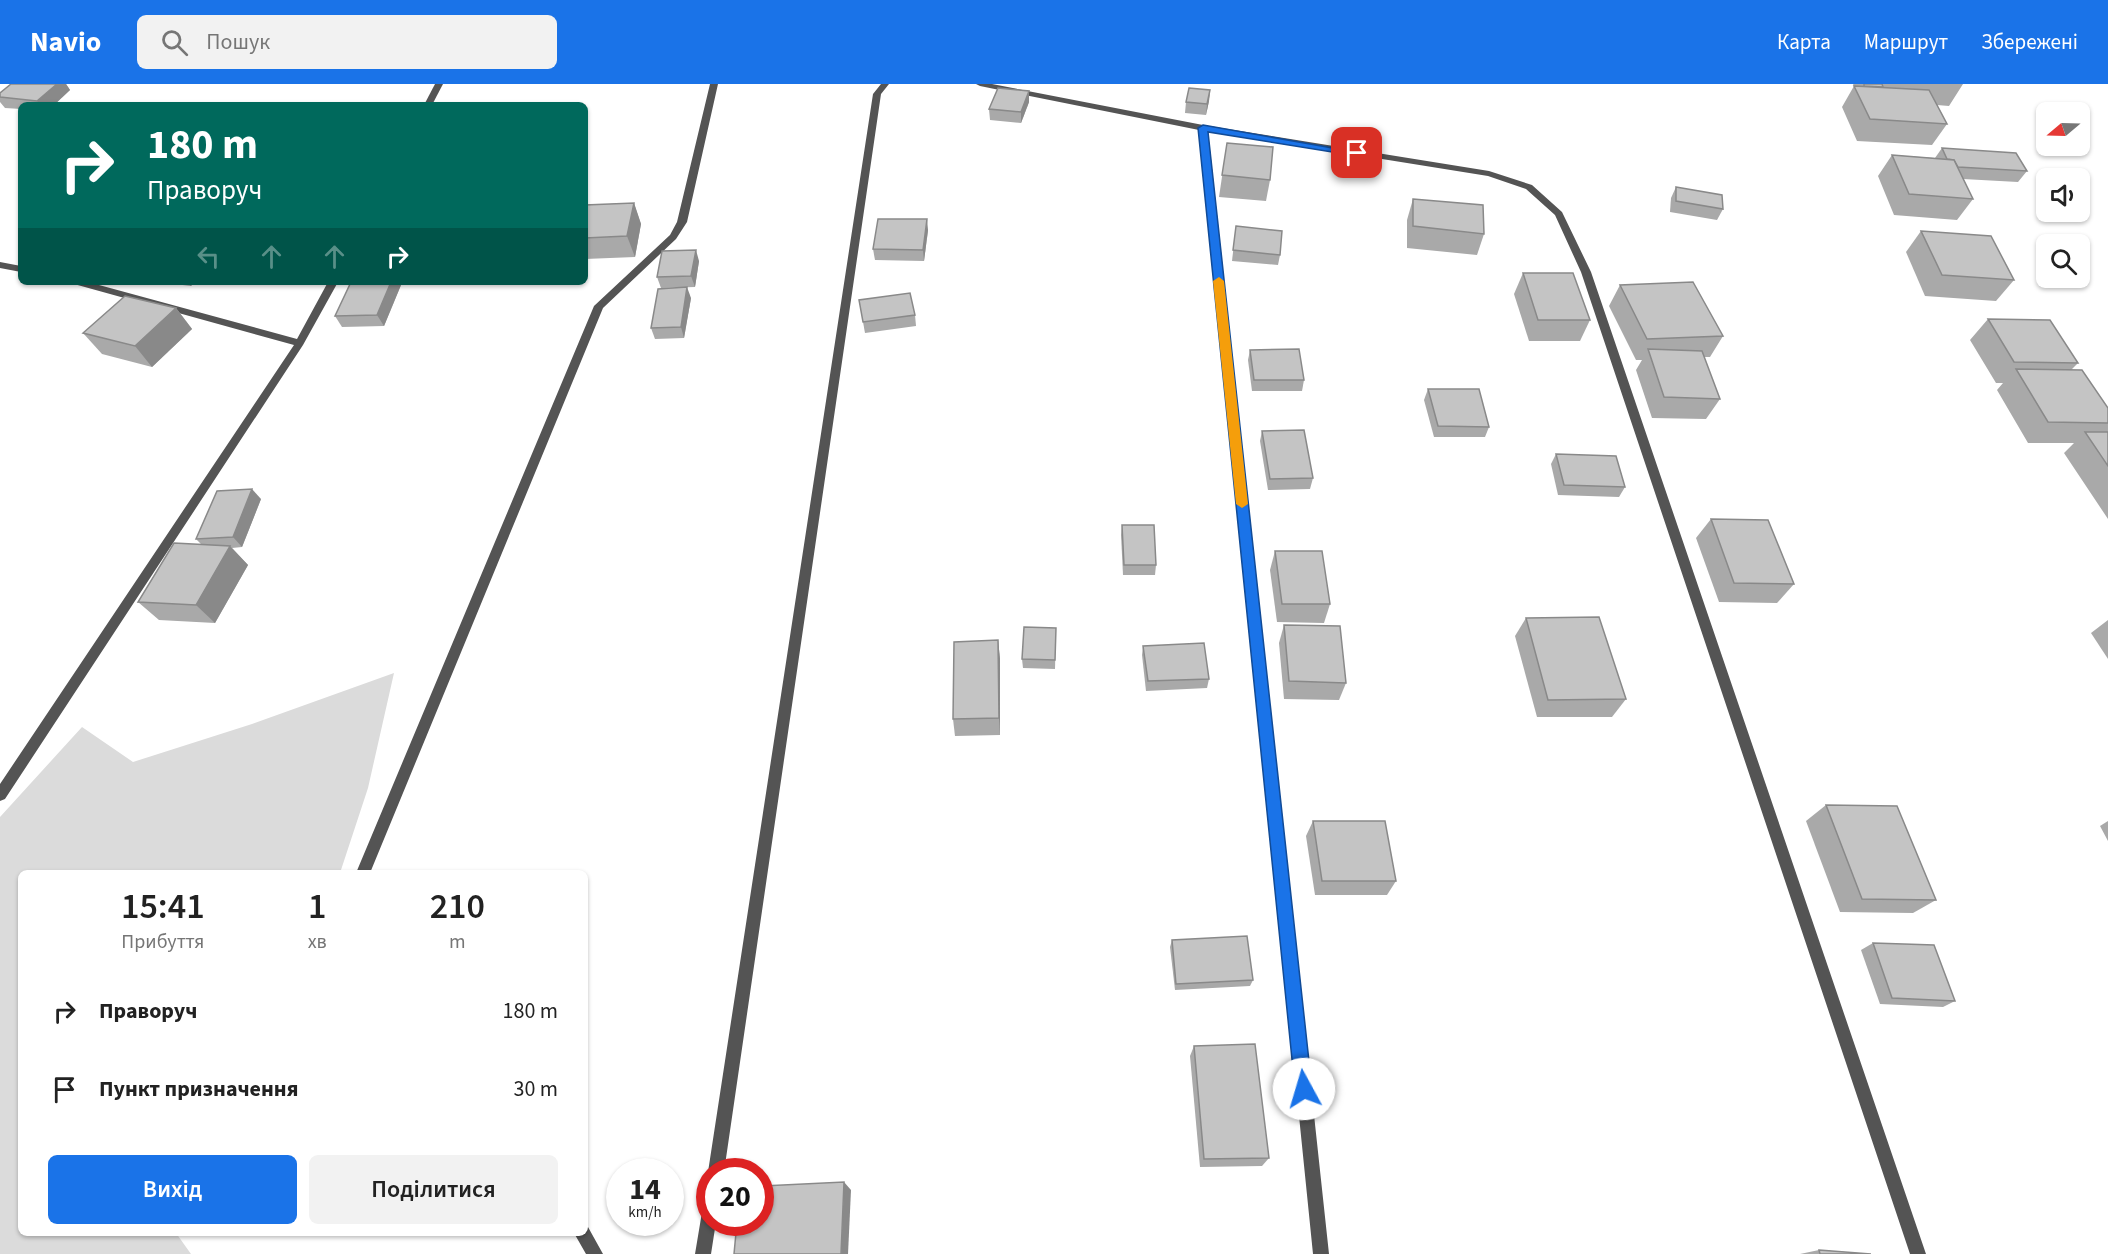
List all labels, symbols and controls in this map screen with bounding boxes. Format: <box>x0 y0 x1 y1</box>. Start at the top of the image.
search box <box>137 15 557 69</box>
text: Navio <box>30 22 101 62</box>
icon: search <box>158 26 191 59</box>
text: Пошук <box>206 26 270 58</box>
text: Карта <box>1777 27 1831 57</box>
text: Маршрут <box>1864 27 1948 57</box>
text: Збережені <box>1981 27 2078 57</box>
north arrow <box>2036 102 2090 156</box>
map controls <box>2036 102 2090 288</box>
text: 180 m <box>147 115 258 175</box>
icon: right <box>48 126 126 204</box>
pin <box>1331 127 1382 178</box>
icon: arrive <box>1340 136 1373 169</box>
button: sound <box>2036 168 2090 222</box>
text: Праворуч <box>147 171 262 210</box>
button: search <box>2036 234 2090 288</box>
icon: left <box>192 240 225 273</box>
icon: ahead <box>255 240 288 273</box>
icon: ahead <box>318 240 351 273</box>
icon: right <box>381 240 414 273</box>
text: 15:41 <box>121 881 205 932</box>
text: 1 <box>308 881 326 932</box>
text: 210 <box>430 881 485 932</box>
text: Прибуття <box>121 928 204 956</box>
text: хв <box>308 928 327 956</box>
text: m <box>449 928 466 956</box>
icon: right <box>48 995 81 1028</box>
text: Праворуч <box>99 995 197 1027</box>
text: 180 m <box>503 995 558 1027</box>
position arrow <box>1272 1057 1336 1121</box>
icon: arrive <box>48 1073 81 1106</box>
text: Пункт призначення <box>99 1073 299 1105</box>
text: 30 m <box>513 1073 558 1105</box>
button: Вихід <box>48 1155 297 1224</box>
button: Поділитися <box>309 1155 558 1224</box>
speed limit sign: 20 <box>696 1158 774 1236</box>
text: 14 <box>629 1168 661 1211</box>
text: km/h <box>628 1202 662 1223</box>

